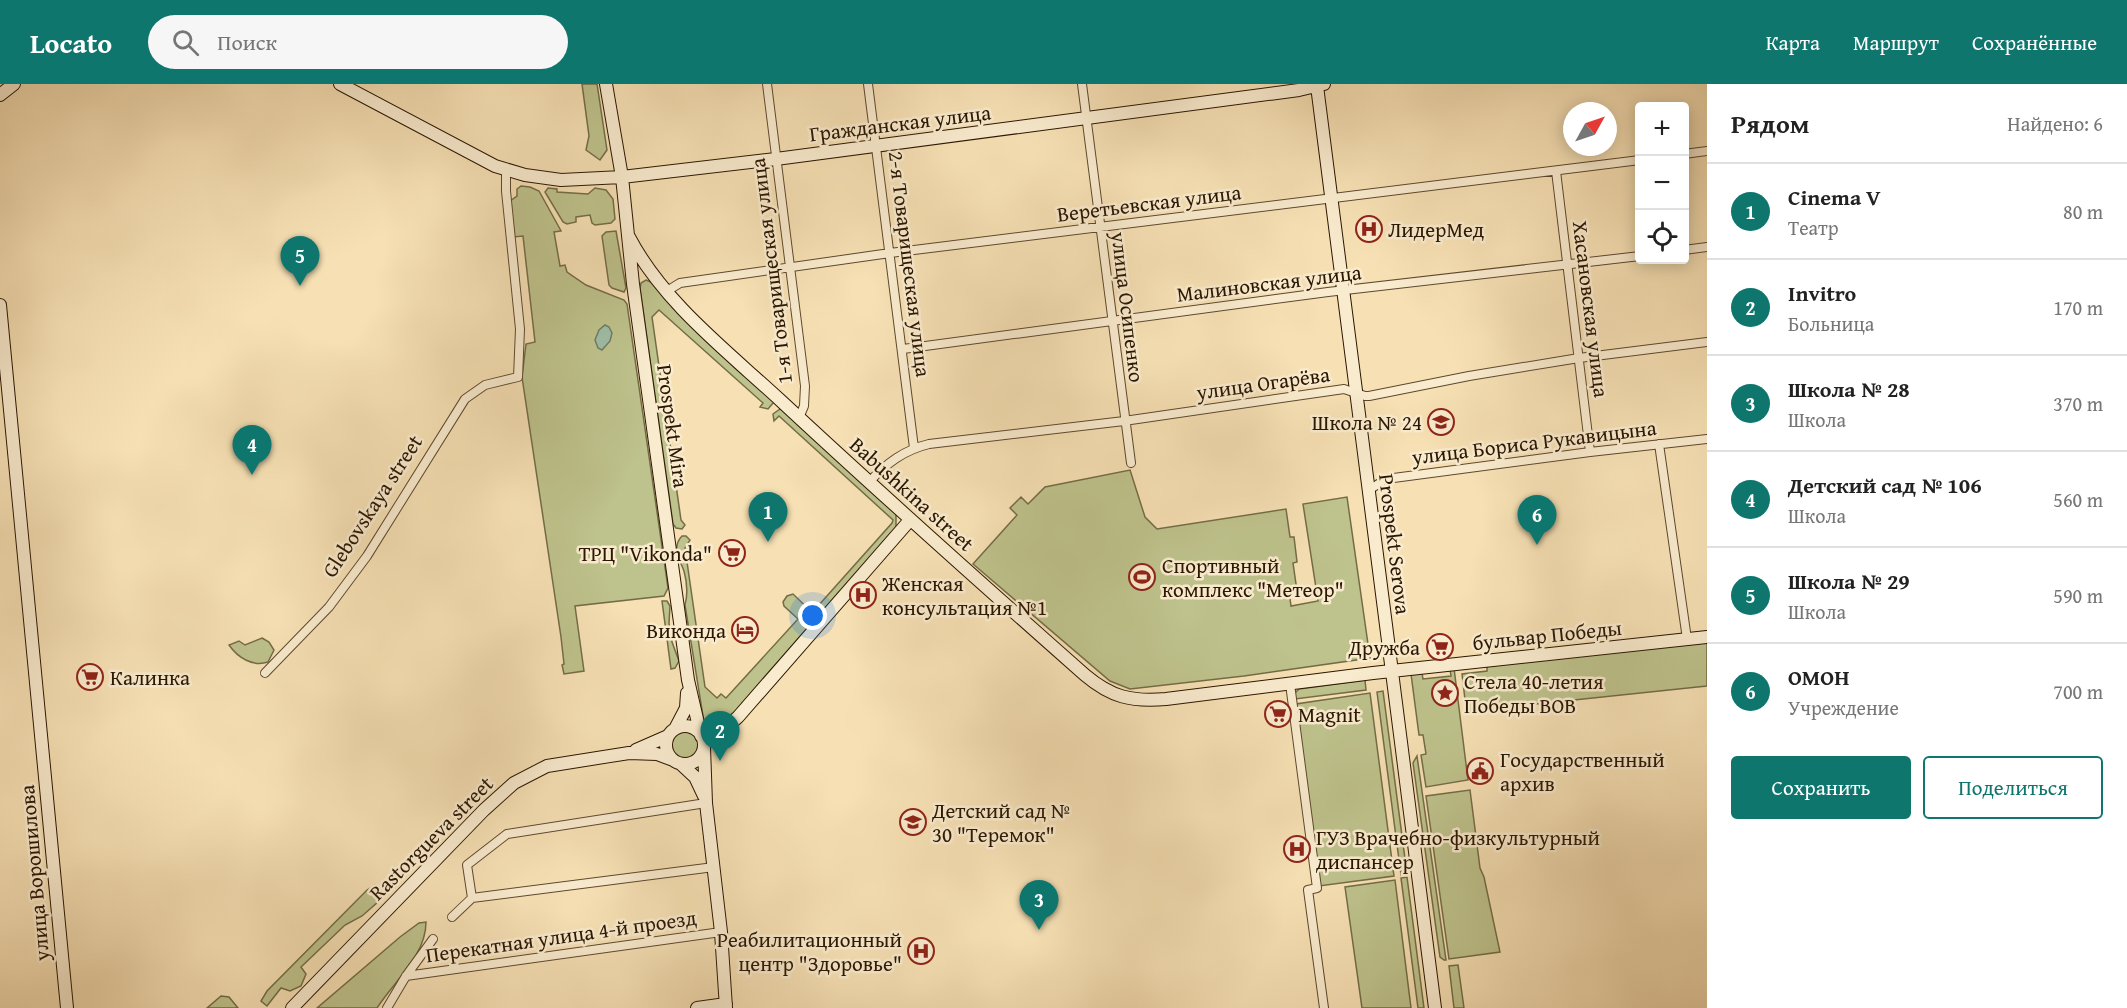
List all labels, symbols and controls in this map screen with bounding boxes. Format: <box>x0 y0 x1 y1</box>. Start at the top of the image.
search box <box>148 15 568 69</box>
text: Locato <box>30 22 112 63</box>
icon: search <box>169 26 202 59</box>
text: Поиск <box>217 26 277 58</box>
text: Карта <box>1766 27 1820 58</box>
text: Маршрут <box>1853 27 1939 58</box>
text: Сохранённые <box>1972 27 2097 58</box>
street label: Гражданская улица <box>807 96 993 150</box>
north arrow <box>1563 102 1617 156</box>
map controls <box>1635 102 1689 264</box>
button: + <box>1635 102 1689 156</box>
text: Рядом <box>1731 104 1809 143</box>
text: Найдено: 6 <box>2007 109 2103 138</box>
street label: 2-я Товарищеская улица <box>881 149 939 379</box>
street label: 1-я Товарищеская улица <box>742 156 800 386</box>
button: − <box>1635 156 1689 210</box>
street label: Веретьевская улица <box>1055 176 1243 230</box>
text: Cinema V <box>1788 181 1881 213</box>
text: 1 <box>1745 197 1756 226</box>
text: 80 m <box>2063 197 2103 226</box>
button: locate <box>1635 210 1689 264</box>
text: Театр <box>1788 213 1839 242</box>
hospital icon: ЛидерМед <box>1354 214 1384 244</box>
place label: ЛидерМед <box>1388 214 1485 245</box>
street label: Хасановская улица <box>1565 219 1617 399</box>
street label: улица Осипенко <box>1103 229 1153 384</box>
pin: 5 <box>280 236 320 286</box>
street label: Малиновская улица <box>1175 256 1363 310</box>
text: Invitro <box>1788 277 1856 309</box>
text: 2 <box>1745 293 1756 322</box>
text: 170 m <box>2053 293 2103 322</box>
text: Больница <box>1788 309 1874 338</box>
street label: улица Огарёва <box>1193 358 1332 408</box>
street label: Prospekt Mira <box>649 362 697 490</box>
text: Школа № 28 <box>1788 373 1910 405</box>
text: 3 <box>1745 389 1756 418</box>
text: 370 m <box>2053 389 2103 418</box>
text: Школа <box>1788 405 1846 434</box>
place label: Школа № 24 <box>1312 407 1422 438</box>
school or university icon: Школа № 24 <box>1426 407 1456 437</box>
street label: улица Бориса Рукавицына <box>1409 412 1658 473</box>
pin: 4 <box>232 426 272 475</box>
street label: Glebovskaya street <box>314 428 430 583</box>
street label: Babushkina street <box>843 430 982 559</box>
text: Детский сад № 106 <box>1788 469 1982 501</box>
street label: Prospekt Serova <box>1371 472 1419 616</box>
text: 4 <box>1745 485 1756 514</box>
text: 560 m <box>2053 485 2103 514</box>
pin: 1 <box>748 492 788 542</box>
pin: 6 <box>1518 496 1556 545</box>
text: Школа <box>1788 501 1846 530</box>
place label: ТРЦ "Vikonda" <box>579 538 712 569</box>
supermarket icon: ТРЦ "Vikonda" <box>717 538 747 568</box>
place label: Спортивный комплекс "Метеор" <box>1162 550 1344 605</box>
sports icon: Спортивный комплекс "Метеор" <box>1127 562 1157 592</box>
text: Школа № 29 <box>1788 565 1910 597</box>
place label: Женская консультация №1 <box>881 568 1047 623</box>
hospital icon: Женская консультация №1 <box>848 580 878 610</box>
text: 5 <box>1745 581 1756 610</box>
text: 590 m <box>2053 581 2103 610</box>
text: Школа <box>1788 597 1846 626</box>
your location <box>798 601 827 630</box>
street label: бульвар Победы <box>1471 612 1624 658</box>
place label: Виконда <box>646 615 726 646</box>
hotel icon: Виконда <box>730 615 760 645</box>
place label: Дружба <box>1347 632 1420 663</box>
supermarket icon: Дружба <box>1425 632 1455 662</box>
text: ОМОН <box>1788 661 1849 693</box>
supermarket icon: Калинка <box>75 662 105 692</box>
place label: Калинка <box>110 662 190 693</box>
place label: Стела 40-летия Победы ВОВ <box>1464 666 1604 721</box>
text: 6 <box>1745 677 1756 706</box>
text: 700 m <box>2053 677 2103 706</box>
place icon: Стела 40-летия Победы ВОВ <box>1430 678 1460 708</box>
text: Учреждение <box>1788 693 1899 722</box>
supermarket icon: Magnit <box>1263 699 1293 729</box>
place label: Magnit <box>1298 699 1361 730</box>
pin: 2 <box>700 712 740 761</box>
place label: Государственный архив <box>1500 744 1665 799</box>
public building icon: Государственный архив <box>1465 756 1495 786</box>
button: Сохранить <box>1731 756 1911 819</box>
button: Поделиться <box>1923 756 2103 819</box>
street label: Rastorgueva street <box>362 768 501 907</box>
street label: улица Ворошилова <box>11 784 57 963</box>
place label: Детский сад № 30 "Теремок" <box>931 795 1071 850</box>
school or university icon: Детский сад № 30 "Теремок" <box>898 807 928 837</box>
place label: ГУЗ Врачебно-физкультурный диспансер <box>1316 822 1600 877</box>
hospital icon: ГУЗ Врачебно-физкультурный диспансер <box>1282 834 1312 864</box>
pin: 3 <box>1020 880 1058 930</box>
street label: Перекатная улица 4-й проезд <box>424 902 699 970</box>
place label: Реабилитационный центр "Здоровье" <box>717 924 902 979</box>
hospital icon: Реабилитационный центр "Здоровье" <box>906 936 936 966</box>

